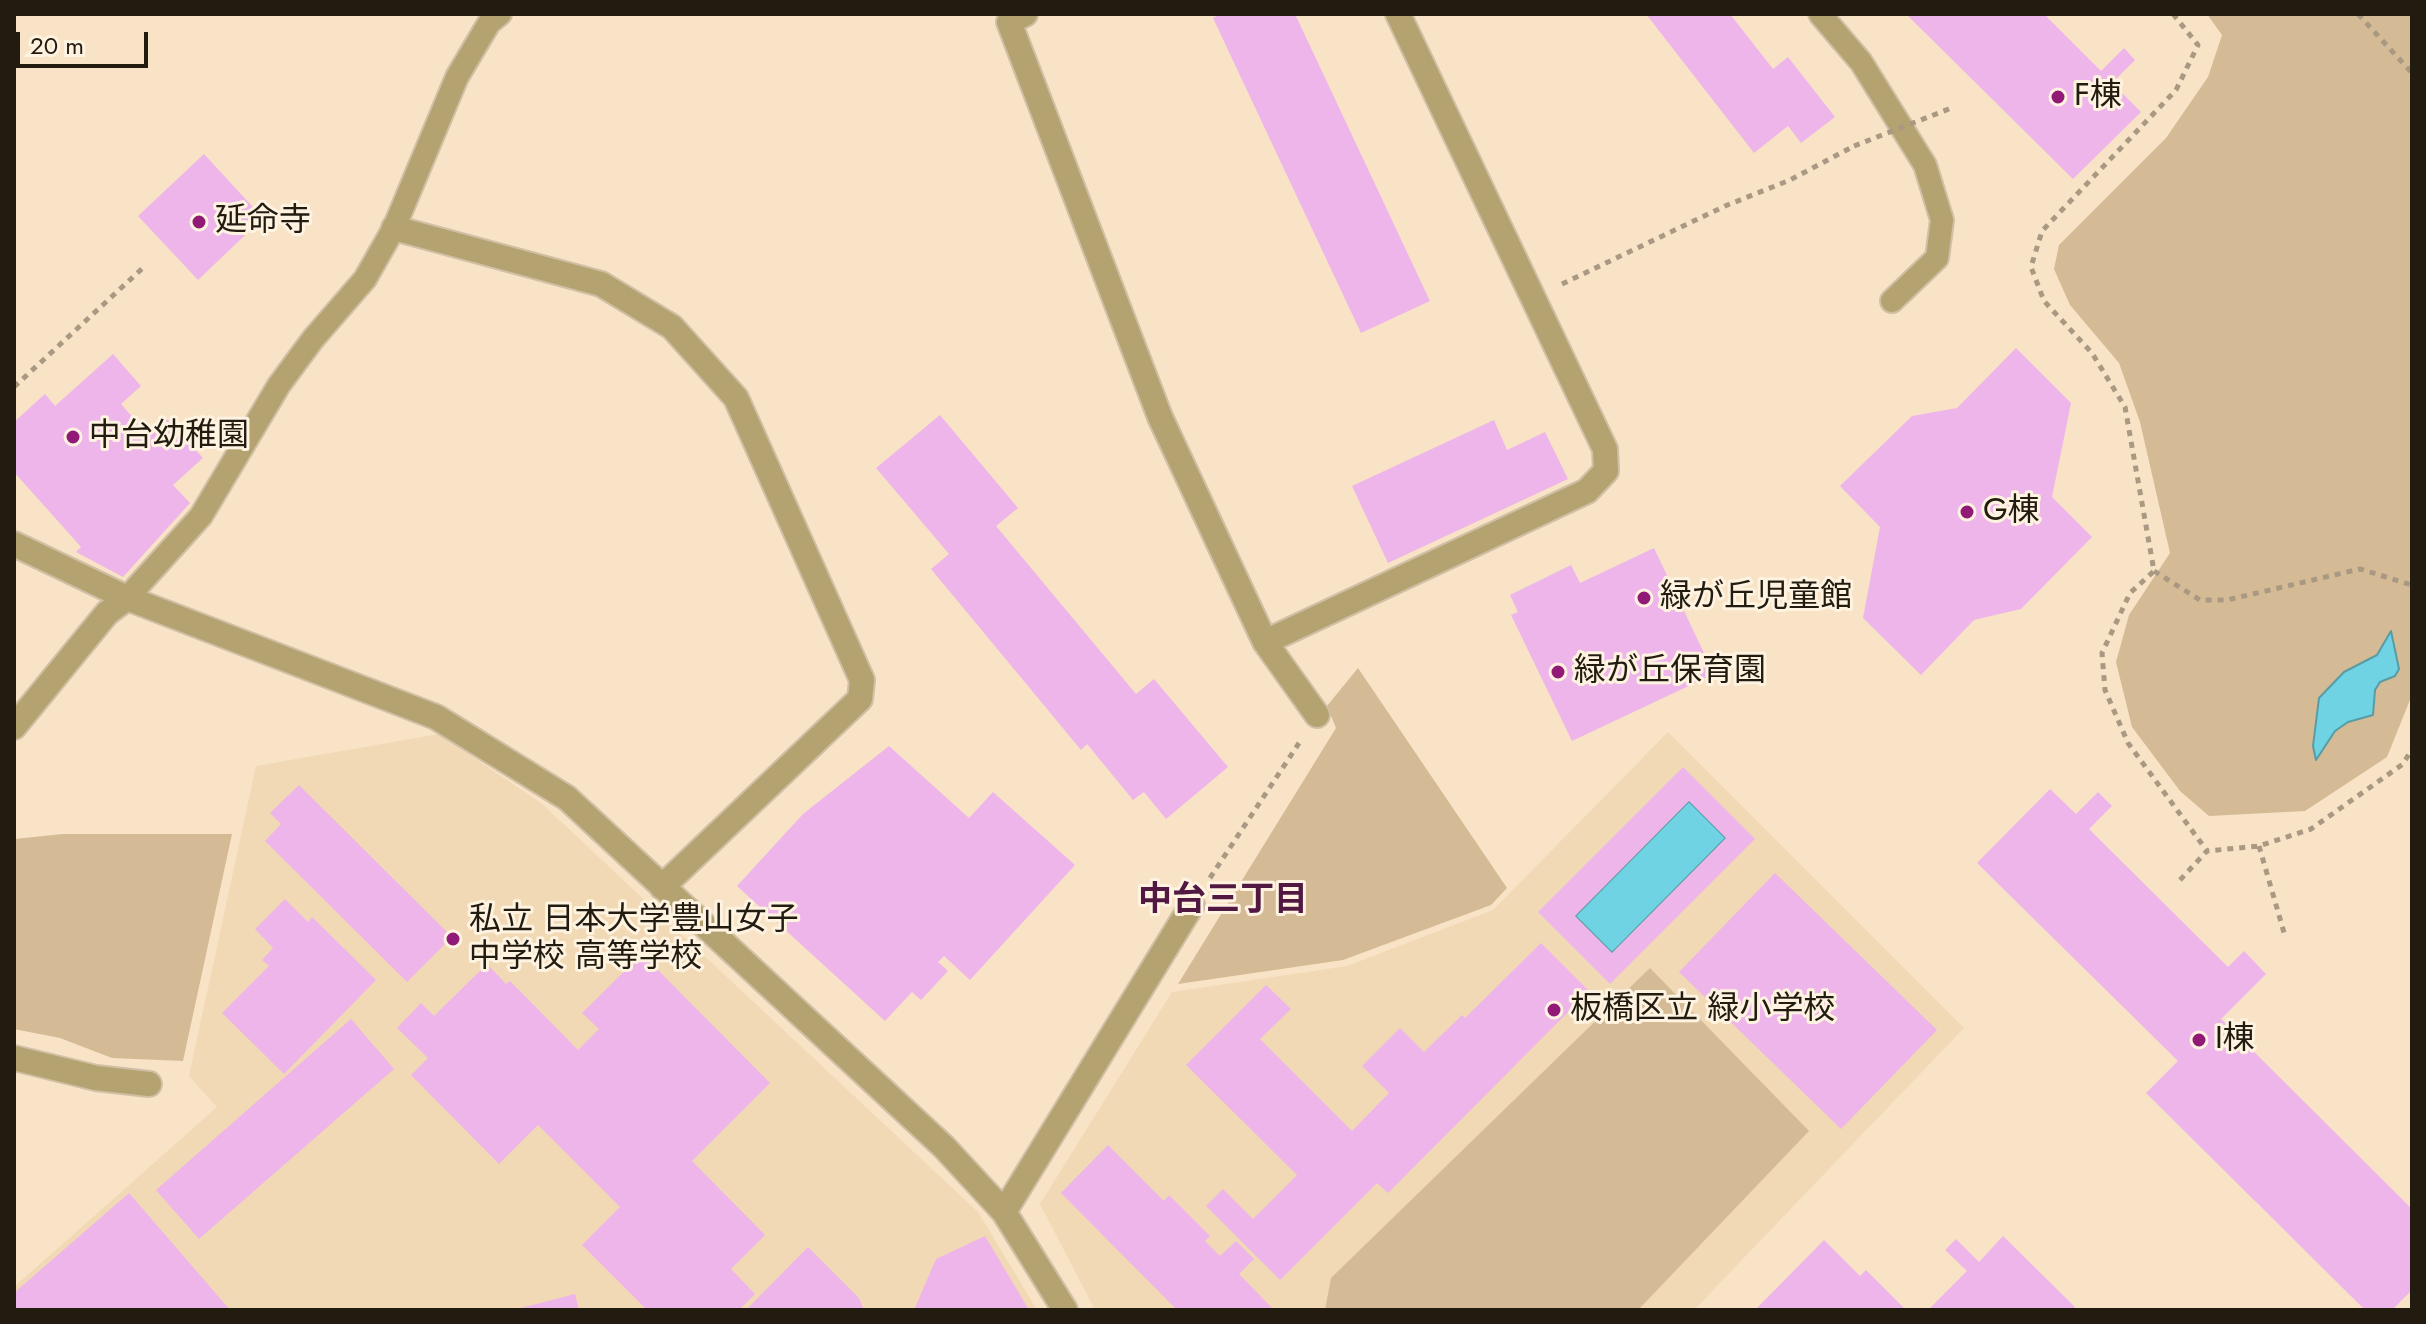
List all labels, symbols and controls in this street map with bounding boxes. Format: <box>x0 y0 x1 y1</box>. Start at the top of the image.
scale bar <box>20 16 152 66</box>
text: 20 m <box>30 28 84 63</box>
place label: F棟 <box>2074 78 2122 116</box>
marker: F棟 <box>2049 88 2067 106</box>
place label: 延命寺 <box>215 203 311 241</box>
marker: 延命寺 <box>190 213 208 231</box>
place label: 中台幼稚園 <box>89 418 249 456</box>
marker: 中台幼稚園 <box>64 428 82 446</box>
place label: G棟 <box>1983 493 2040 531</box>
marker: G棟 <box>1958 503 1976 521</box>
place label: 緑が丘児童館 <box>1660 579 1852 617</box>
marker: 緑が丘児童館 <box>1635 589 1653 607</box>
place label: 緑が丘保育園 <box>1574 653 1766 691</box>
marker: 緑が丘保育園 <box>1549 663 1567 681</box>
district label: 中台三丁目 <box>1138 882 1308 922</box>
place label: 私立 日本大学豊山女子 中学校 高等学校 <box>469 902 799 977</box>
marker: 私立 日本大学豊山女子 中学校 高等学校 <box>444 930 462 948</box>
place label: 板橋区立 緑小学校 <box>1570 991 1836 1029</box>
marker: 板橋区立 緑小学校 <box>1545 1001 1563 1019</box>
place label: I棟 <box>2215 1021 2255 1059</box>
marker: I棟 <box>2190 1031 2208 1049</box>

